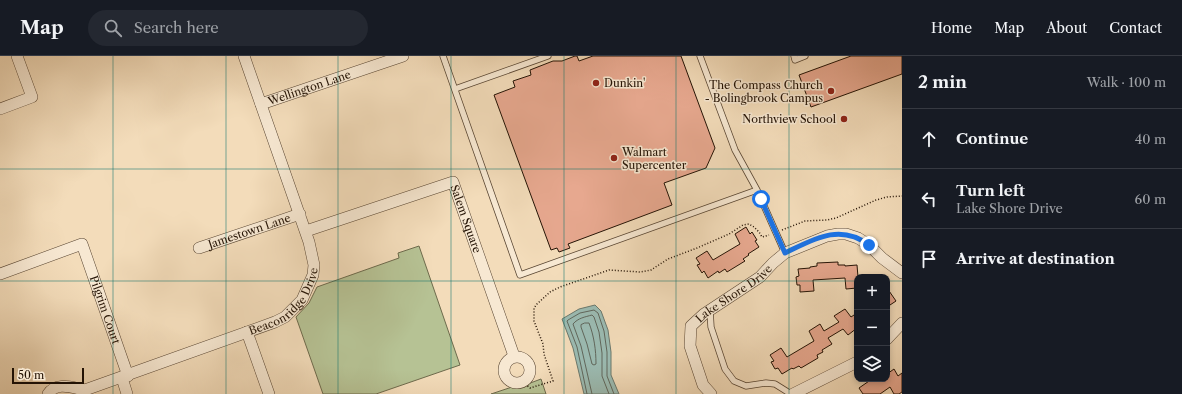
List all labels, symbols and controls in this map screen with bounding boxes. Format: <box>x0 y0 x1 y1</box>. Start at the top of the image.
search box <box>88 10 368 46</box>
text: Map <box>20 16 64 39</box>
icon: search <box>102 17 124 39</box>
text: Search here <box>134 18 219 37</box>
text: Home <box>931 19 972 37</box>
text: Map <box>994 19 1024 37</box>
text: About <box>1046 19 1087 37</box>
text: Contact <box>1109 19 1162 37</box>
street label: Wellington Lane <box>265 67 353 108</box>
text: 2 min <box>918 72 967 92</box>
text: Walk · 100 m <box>1087 74 1166 90</box>
place label: Dunkin' <box>604 76 645 90</box>
marker: Dunkin' <box>591 78 601 88</box>
place label: The Compass Church - Bolingbrook Campus <box>705 78 823 105</box>
marker: The Compass Church - Bolingbrook Campus <box>826 86 836 96</box>
place label: Northview School <box>742 112 837 126</box>
marker: Northview School <box>839 114 849 124</box>
icon: ahead <box>918 128 940 150</box>
text: Continue <box>956 129 1028 148</box>
text: 40 m <box>1135 131 1166 147</box>
place label: Walmart Supercenter <box>621 145 687 172</box>
marker: Walmart Supercenter <box>609 153 619 163</box>
text: Turn left <box>956 181 1025 200</box>
street label: Salem Square <box>447 183 484 255</box>
icon: left <box>918 188 940 210</box>
route start <box>752 190 770 208</box>
text: 60 m <box>1135 191 1166 207</box>
text: Lake Shore Drive <box>956 200 1063 216</box>
street label: Jamestown Lane <box>204 211 292 252</box>
route end <box>860 236 878 254</box>
icon: arrive <box>918 248 940 270</box>
text: Arrive at destination <box>956 249 1115 268</box>
street label: Lake Shore Drive <box>693 262 775 325</box>
street label: Beaconridge Drive <box>247 267 321 338</box>
street label: Pilgrim Court <box>87 274 123 346</box>
map controls <box>854 274 890 382</box>
button: + <box>854 274 890 310</box>
button: − <box>854 310 890 346</box>
button: layers <box>854 346 890 382</box>
scale bar <box>12 366 84 385</box>
text: 50 m <box>18 368 44 382</box>

